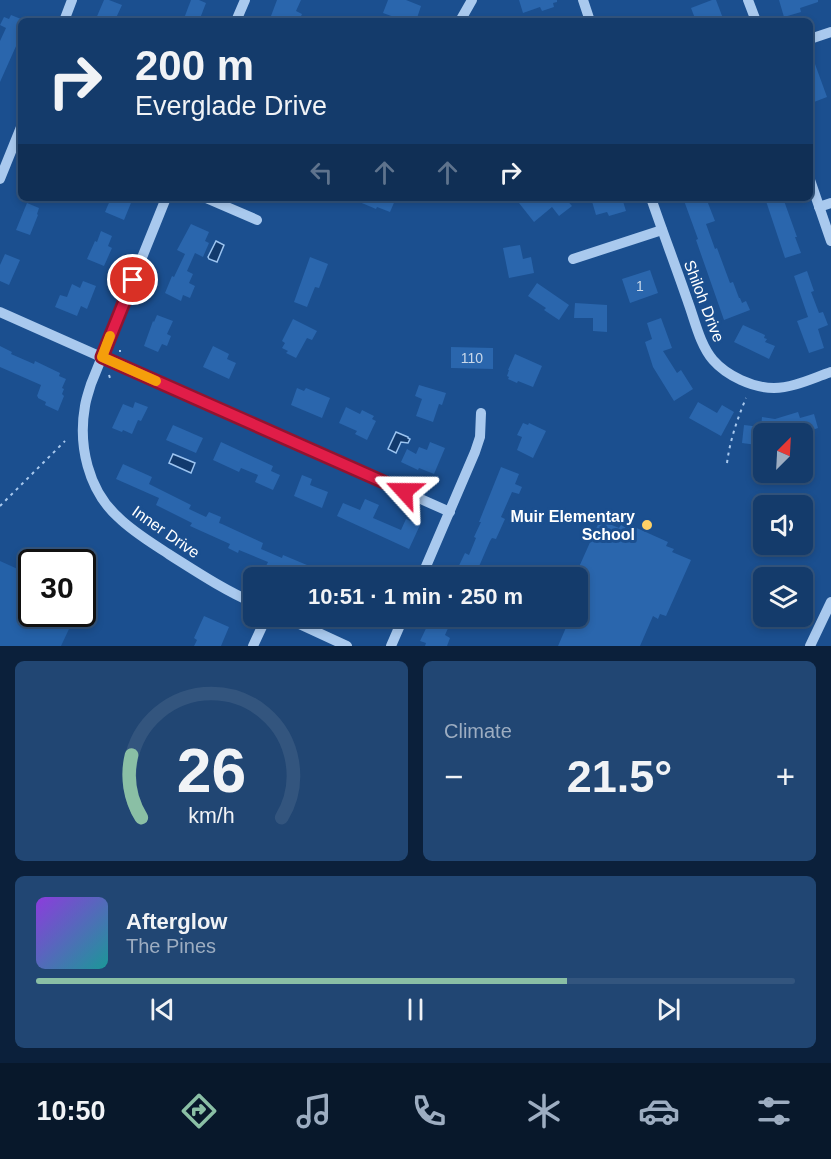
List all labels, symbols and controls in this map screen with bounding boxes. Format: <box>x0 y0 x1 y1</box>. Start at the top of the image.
icon: right <box>36 42 114 120</box>
text: 200 m <box>135 42 254 89</box>
text: Everglade Drive <box>135 91 327 121</box>
icon: left <box>305 156 338 189</box>
icon: ahead <box>368 156 401 189</box>
icon: ahead <box>431 156 464 189</box>
icon: right <box>494 156 527 189</box>
pin <box>107 254 158 305</box>
street label: Shiloh Drive <box>681 258 727 344</box>
icon: arrive <box>116 263 149 296</box>
house number: 1 <box>636 278 644 294</box>
house number: 110 <box>461 350 483 366</box>
north arrow <box>753 423 813 483</box>
map controls <box>753 423 813 627</box>
position arrow <box>372 459 436 523</box>
button: sound <box>753 495 813 555</box>
street label: Inner Drive <box>129 503 203 561</box>
place label: Muir Elementary School <box>511 508 635 543</box>
marker: Muir Elementary School <box>640 518 654 532</box>
speed limit sign: 30 <box>18 549 96 627</box>
button: layers <box>753 567 813 627</box>
text: 10:51 · 1 min · 250 m <box>308 584 523 609</box>
text: Climate <box>444 720 512 742</box>
text: 26 <box>177 736 246 805</box>
text: 21.5° <box>567 751 672 802</box>
text: − <box>444 758 463 795</box>
text: + <box>776 758 795 795</box>
text: km/h <box>188 804 235 828</box>
text: Afterglow <box>126 909 227 934</box>
text: The Pines <box>126 935 216 957</box>
icon: previous <box>146 993 179 1026</box>
icon: pause <box>399 993 432 1026</box>
icon: next <box>652 993 685 1026</box>
icon: directions <box>178 1090 220 1132</box>
icon: music <box>293 1090 335 1132</box>
icon: phone <box>408 1090 450 1132</box>
icon: climate <box>523 1090 565 1132</box>
icon: car <box>638 1090 680 1132</box>
icon: filters <box>753 1090 795 1132</box>
text: 10:50 <box>36 1096 105 1126</box>

